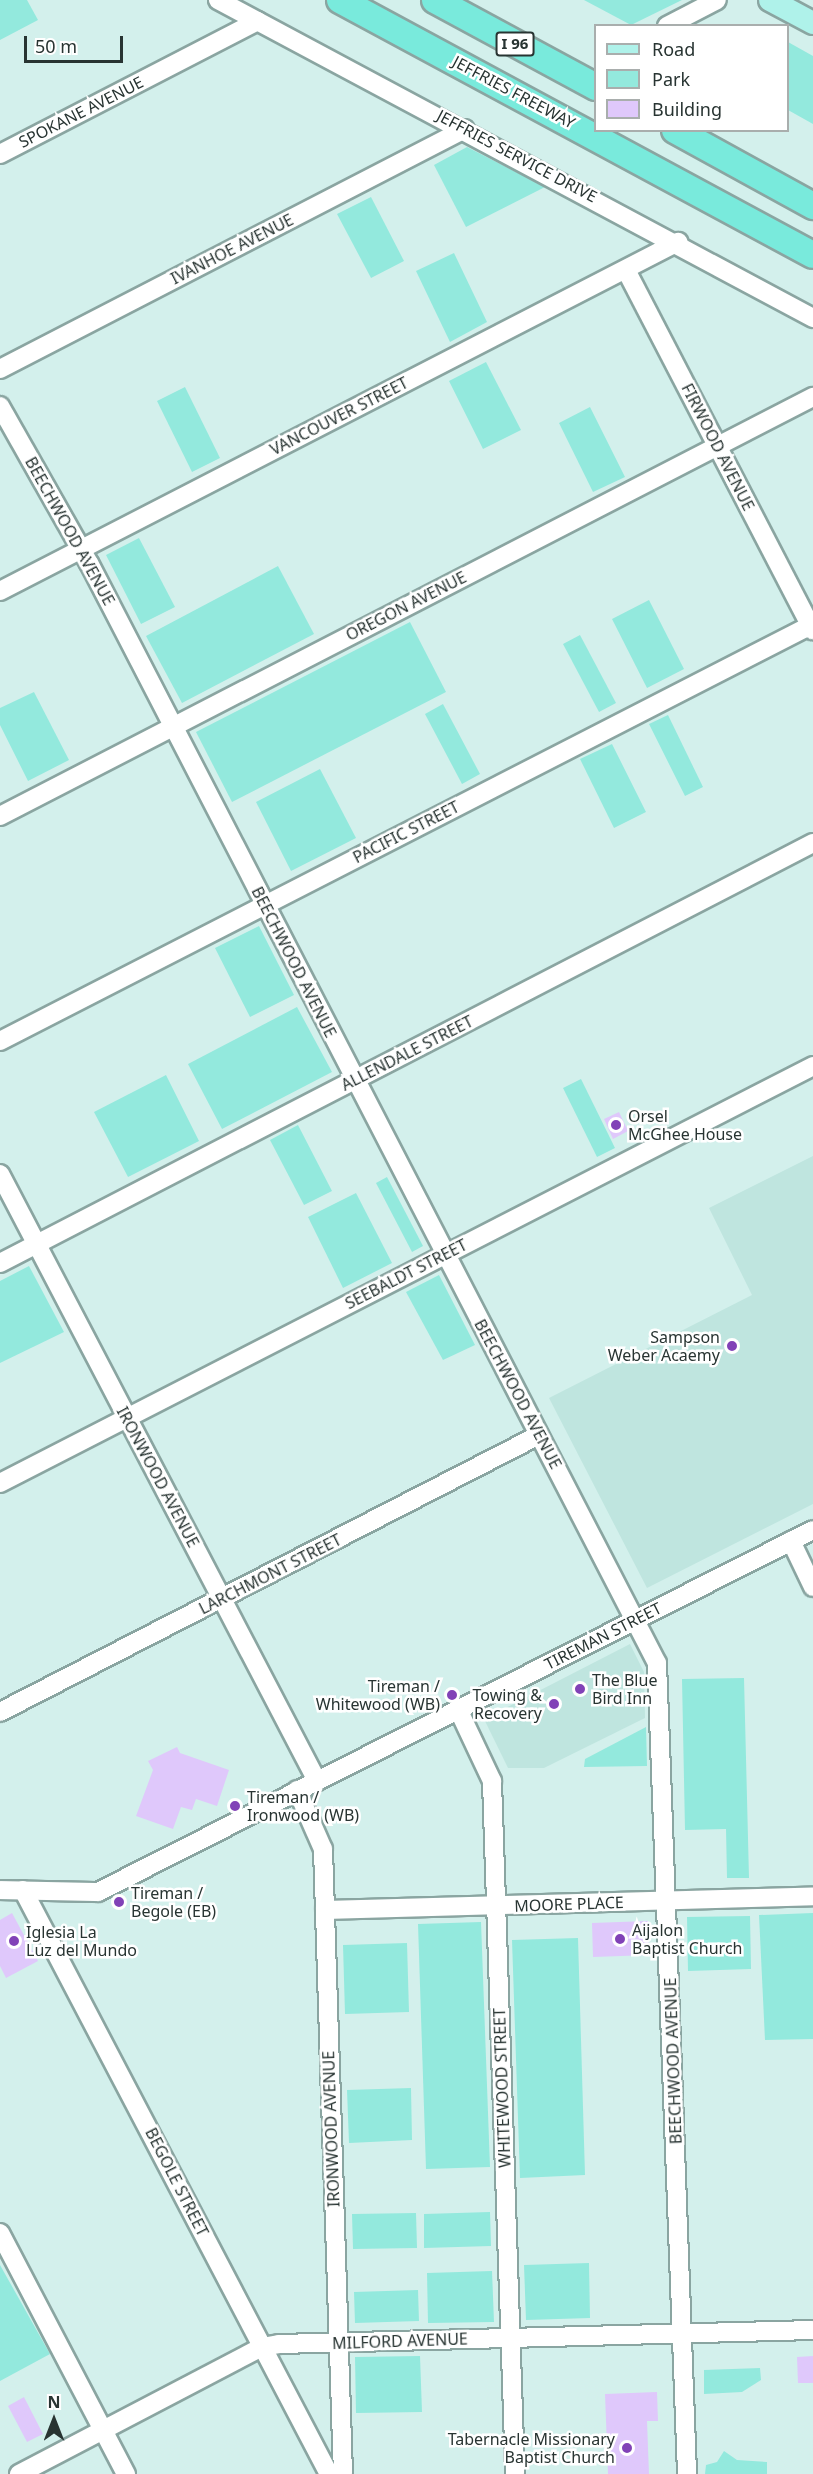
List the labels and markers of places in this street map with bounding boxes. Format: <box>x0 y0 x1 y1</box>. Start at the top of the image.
place label: Orsel McGhee House <box>628 1106 742 1144</box>
marker: Orsel McGhee House <box>609 1118 623 1132</box>
place label: Sampson Weber Acaemy <box>608 1327 720 1365</box>
marker: Sampson Weber Acaemy <box>725 1339 739 1353</box>
place label: The Blue Bird Inn <box>592 1670 657 1708</box>
place label: Tireman / Whitewood (WB) <box>316 1676 440 1714</box>
marker: The Blue Bird Inn <box>573 1682 587 1696</box>
place label: Towing & Recovery <box>473 1685 542 1723</box>
marker: Tireman / Whitewood (WB) <box>445 1688 459 1702</box>
marker: Towing & Recovery <box>547 1697 561 1711</box>
place label: Tireman / Ironwood (WB) <box>247 1787 359 1825</box>
marker: Tireman / Ironwood (WB) <box>228 1799 242 1813</box>
place label: Tireman / Begole (EB) <box>131 1883 216 1921</box>
marker: Tireman / Begole (EB) <box>112 1895 126 1909</box>
place label: Aijalon Baptist Church <box>632 1920 742 1958</box>
place label: Iglesia La Luz del Mundo <box>26 1922 137 1960</box>
marker: Aijalon Baptist Church <box>613 1932 627 1946</box>
marker: Iglesia La Luz del Mundo <box>7 1934 21 1948</box>
place label: Tabernacle Missionary Baptist Church <box>448 2429 615 2467</box>
marker: Tabernacle Missionary Baptist Church <box>620 2441 634 2455</box>

